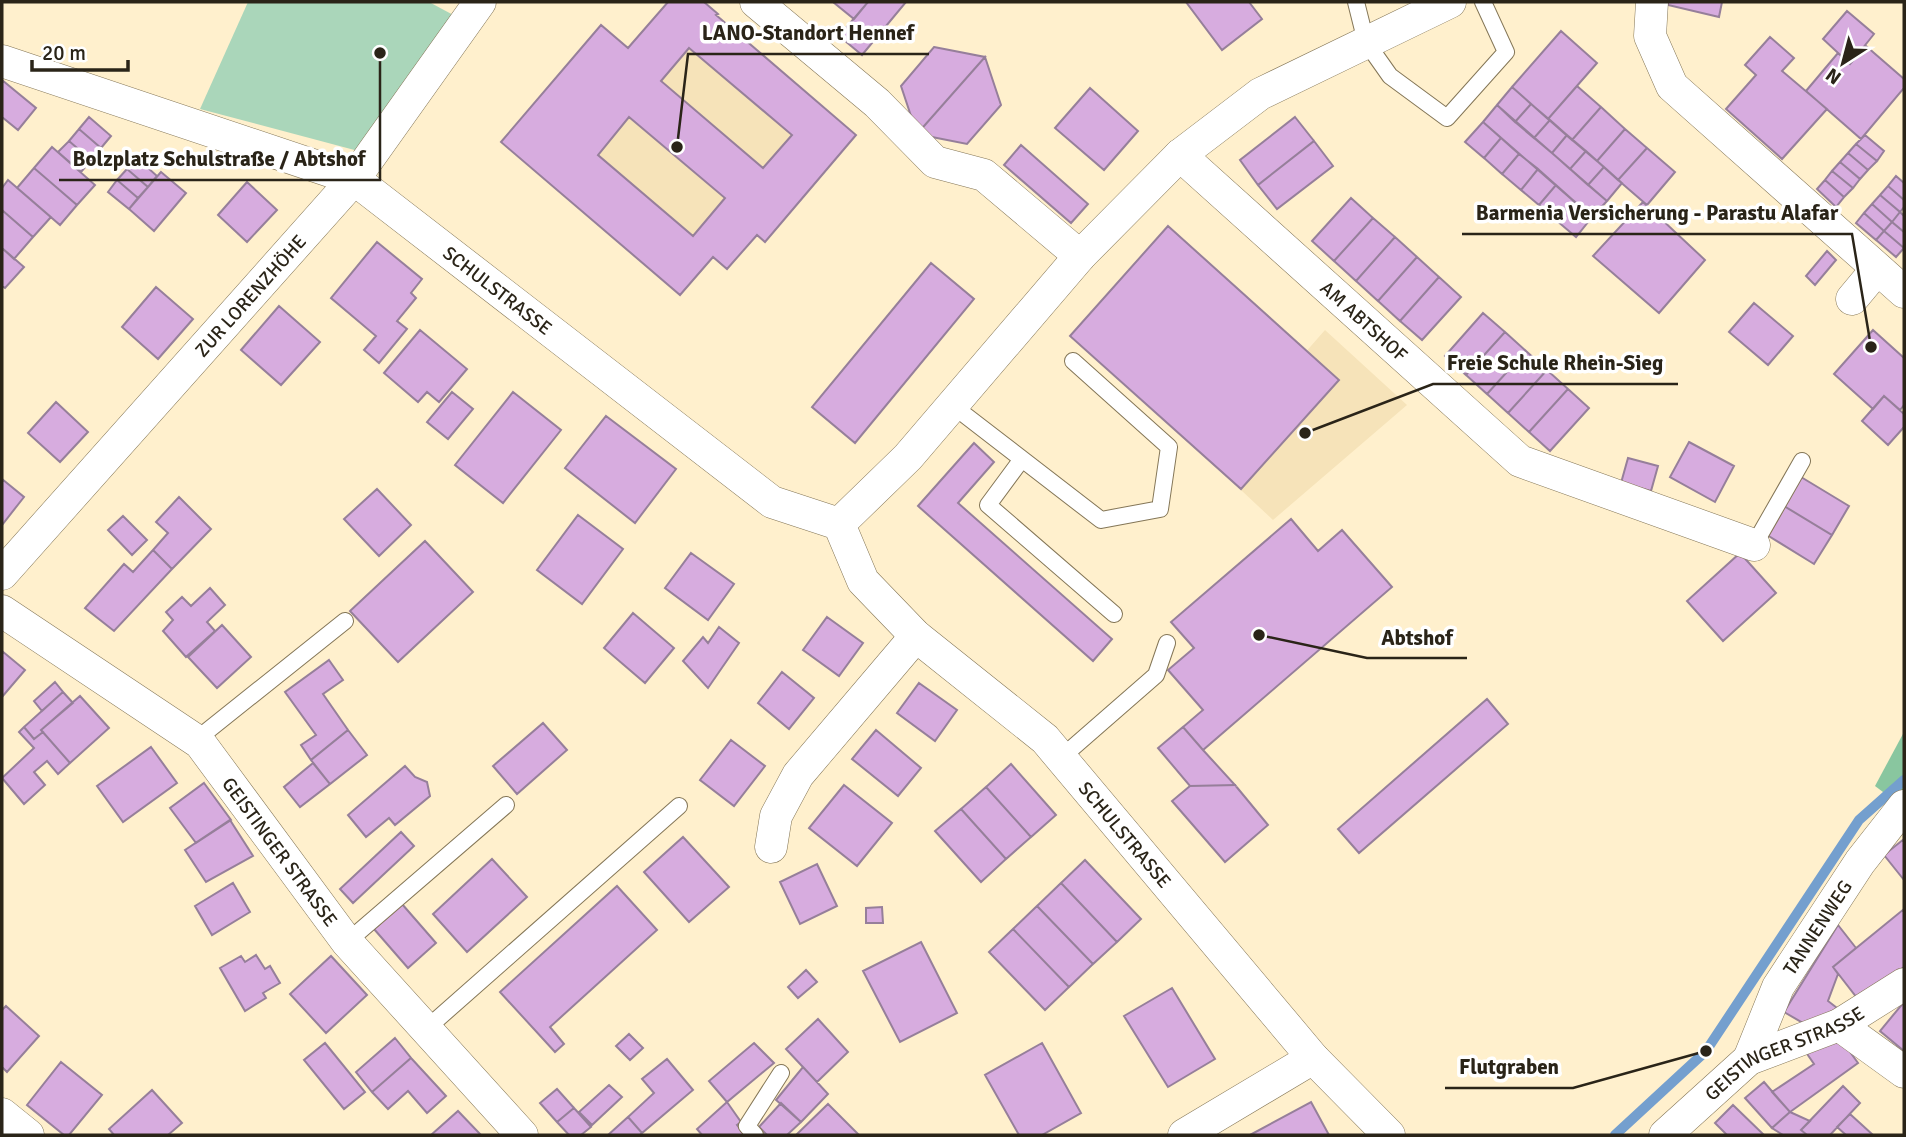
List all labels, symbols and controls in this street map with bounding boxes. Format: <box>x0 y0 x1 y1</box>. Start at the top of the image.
callout: LANO-Standort Hennef <box>688 12 929 54</box>
text: LANO-Standort Hennef <box>702 20 916 46</box>
scale bar <box>32 28 128 72</box>
north arrow <box>1808 28 1878 98</box>
text: 20 m <box>42 40 86 66</box>
text: N <box>1821 62 1846 90</box>
callout: Bolzplatz Schulstraße / Abtshof <box>59 138 380 180</box>
text: Bolzplatz Schulstraße / Abtshof <box>73 146 367 172</box>
callout: Barmenia Versicherung - Parastu Alafar <box>1462 192 1852 234</box>
text: Barmenia Versicherung - Parastu Alafar <box>1476 200 1839 226</box>
street label: ZUR LORENZHÖHE <box>190 230 312 362</box>
street label: SCHULSTRASSE <box>438 241 557 341</box>
street label: AM ABTSHOF <box>1315 276 1412 367</box>
callout: Freie Schule Rhein-Sieg <box>1433 342 1678 384</box>
text: Freie Schule Rhein-Sieg <box>1447 350 1663 376</box>
callout: Abtshof <box>1367 616 1467 658</box>
text: Abtshof <box>1381 625 1454 651</box>
street label: GEISTINGER STRASSE <box>216 773 342 932</box>
street label: SCHULSTRASSE <box>1073 777 1176 893</box>
street label: TANNENWEG <box>1778 876 1858 980</box>
street label: GEISTINGER STRASSE <box>1700 1001 1869 1106</box>
callout: Flutgraben <box>1445 1046 1573 1088</box>
text: Flutgraben <box>1459 1054 1559 1080</box>

